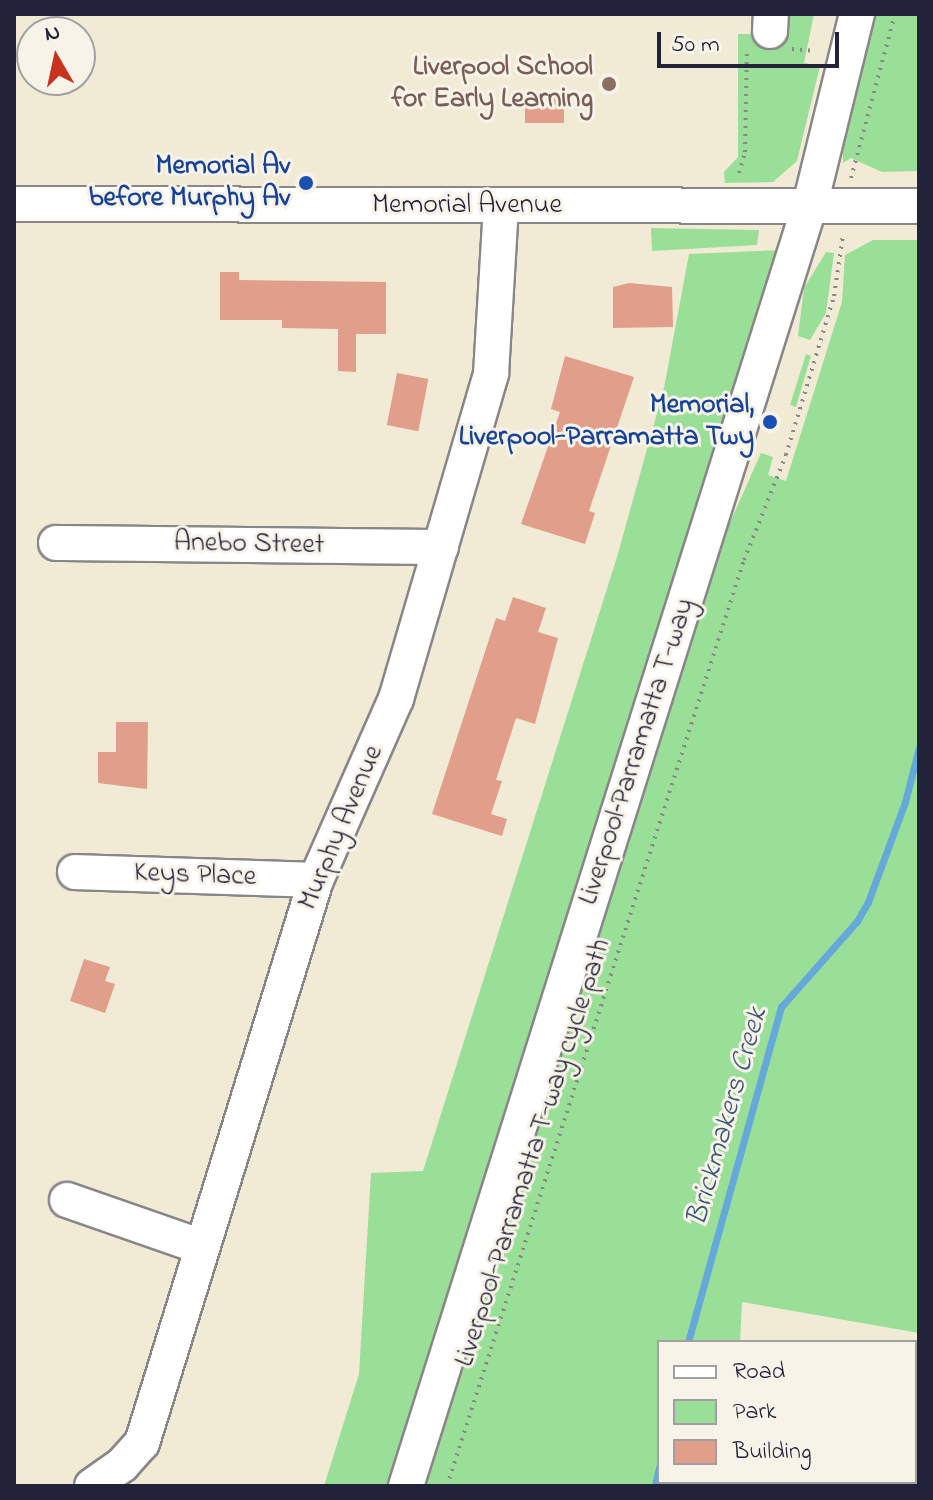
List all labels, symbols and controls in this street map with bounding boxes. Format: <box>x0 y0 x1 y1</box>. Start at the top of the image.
north arrow <box>16 16 96 96</box>
scale bar <box>661 16 843 66</box>
text: N <box>43 17 62 51</box>
text: 50 m <box>671 28 720 63</box>
place label: Liverpool School for Early Learning <box>391 51 593 117</box>
marker: Liverpool School for Early Learning <box>600 75 618 93</box>
place label: Memorial Av before Murphy Av <box>89 150 290 216</box>
marker: Memorial Av before Murphy Av <box>297 174 315 192</box>
street label: Memorial Avenue <box>372 189 562 223</box>
place label: Memorial, Liverpool-Parramatta Twy <box>459 389 754 455</box>
marker: Memorial, Liverpool-Parramatta Twy <box>761 413 779 431</box>
street label: Anebo Street <box>173 527 325 563</box>
street label: Liverpool–Parramatta T-way <box>573 595 703 909</box>
street label: Murphy Avenue <box>292 741 392 915</box>
street label: Keys Place <box>133 857 257 895</box>
street label: Liverpool-Parramatta T-way cycle path <box>449 935 619 1371</box>
water label: Brickmakers Creek <box>680 1004 776 1230</box>
legend <box>657 1340 917 1484</box>
text: Road <box>733 1355 785 1390</box>
text: Park <box>733 1395 776 1430</box>
text: Building <box>733 1435 812 1470</box>

